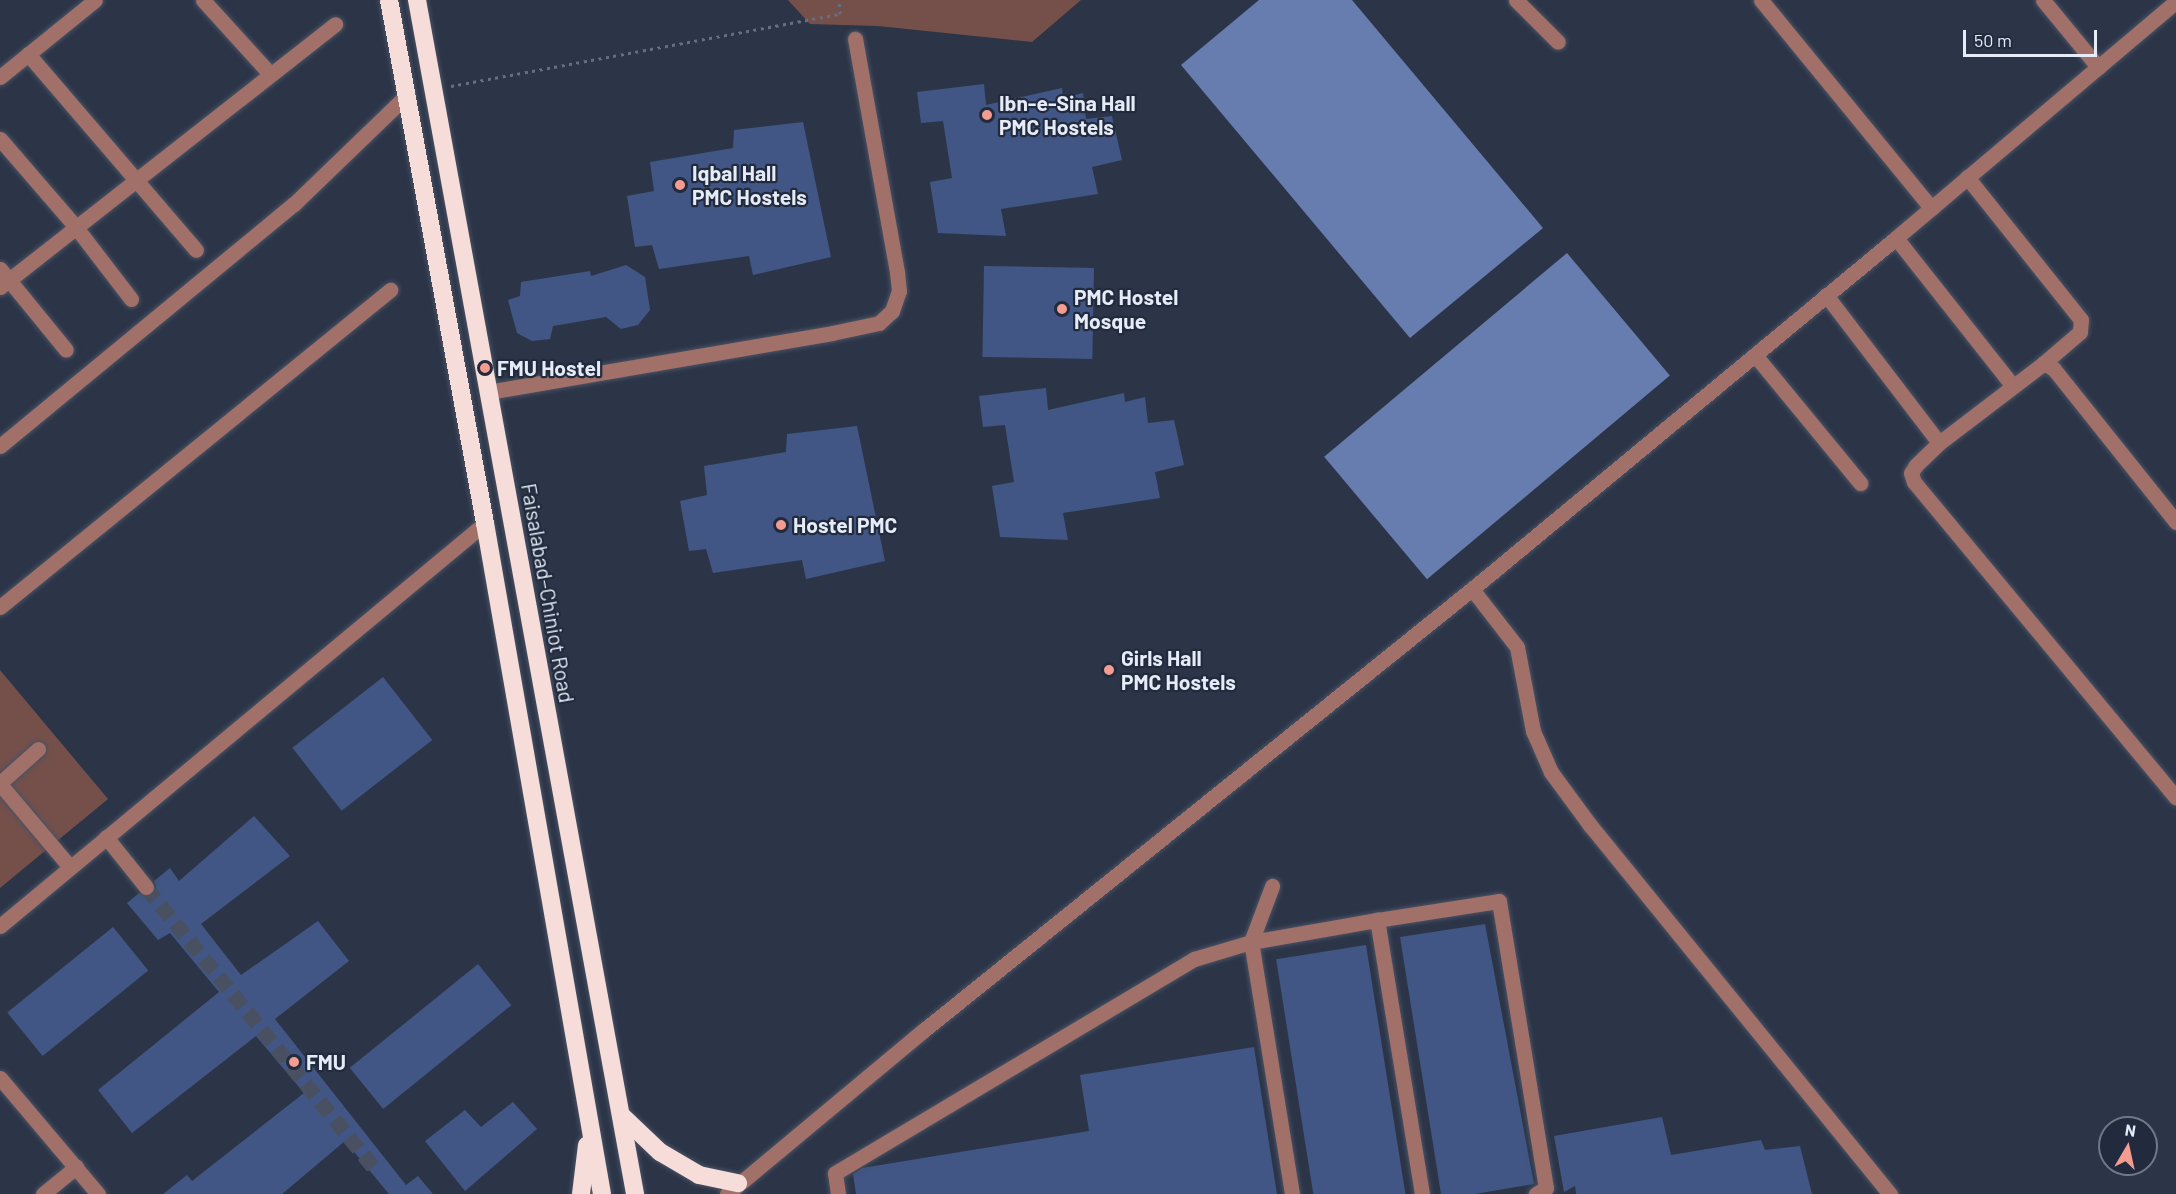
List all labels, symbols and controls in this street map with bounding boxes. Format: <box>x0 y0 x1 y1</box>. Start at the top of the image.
scale bar <box>1966 18 2100 56</box>
text: 50 m <box>1974 29 2012 51</box>
place label: Ibn-e-Sina Hall PMC Hostels <box>999 90 1136 140</box>
marker: Ibn-e-Sina Hall PMC Hostels <box>980 108 994 122</box>
place label: Iqbal Hall PMC Hostels <box>692 160 807 210</box>
marker: Iqbal Hall PMC Hostels <box>673 178 687 192</box>
place label: PMC Hostel Mosque <box>1074 284 1178 334</box>
marker: PMC Hostel Mosque <box>1055 302 1069 316</box>
place label: FMU Hostel <box>497 355 601 381</box>
marker: FMU Hostel <box>478 361 492 375</box>
street label: Faisalabad–Chiniot Road <box>516 481 580 705</box>
place label: Hostel PMC <box>793 512 897 538</box>
marker: Hostel PMC <box>774 518 788 532</box>
place label: Girls Hall PMC Hostels <box>1121 645 1236 695</box>
marker: Girls Hall PMC Hostels <box>1102 663 1116 677</box>
place label: FMU <box>306 1049 346 1075</box>
marker: FMU <box>287 1055 301 1069</box>
north arrow <box>2098 1116 2158 1176</box>
text: N <box>2124 1119 2137 1140</box>

